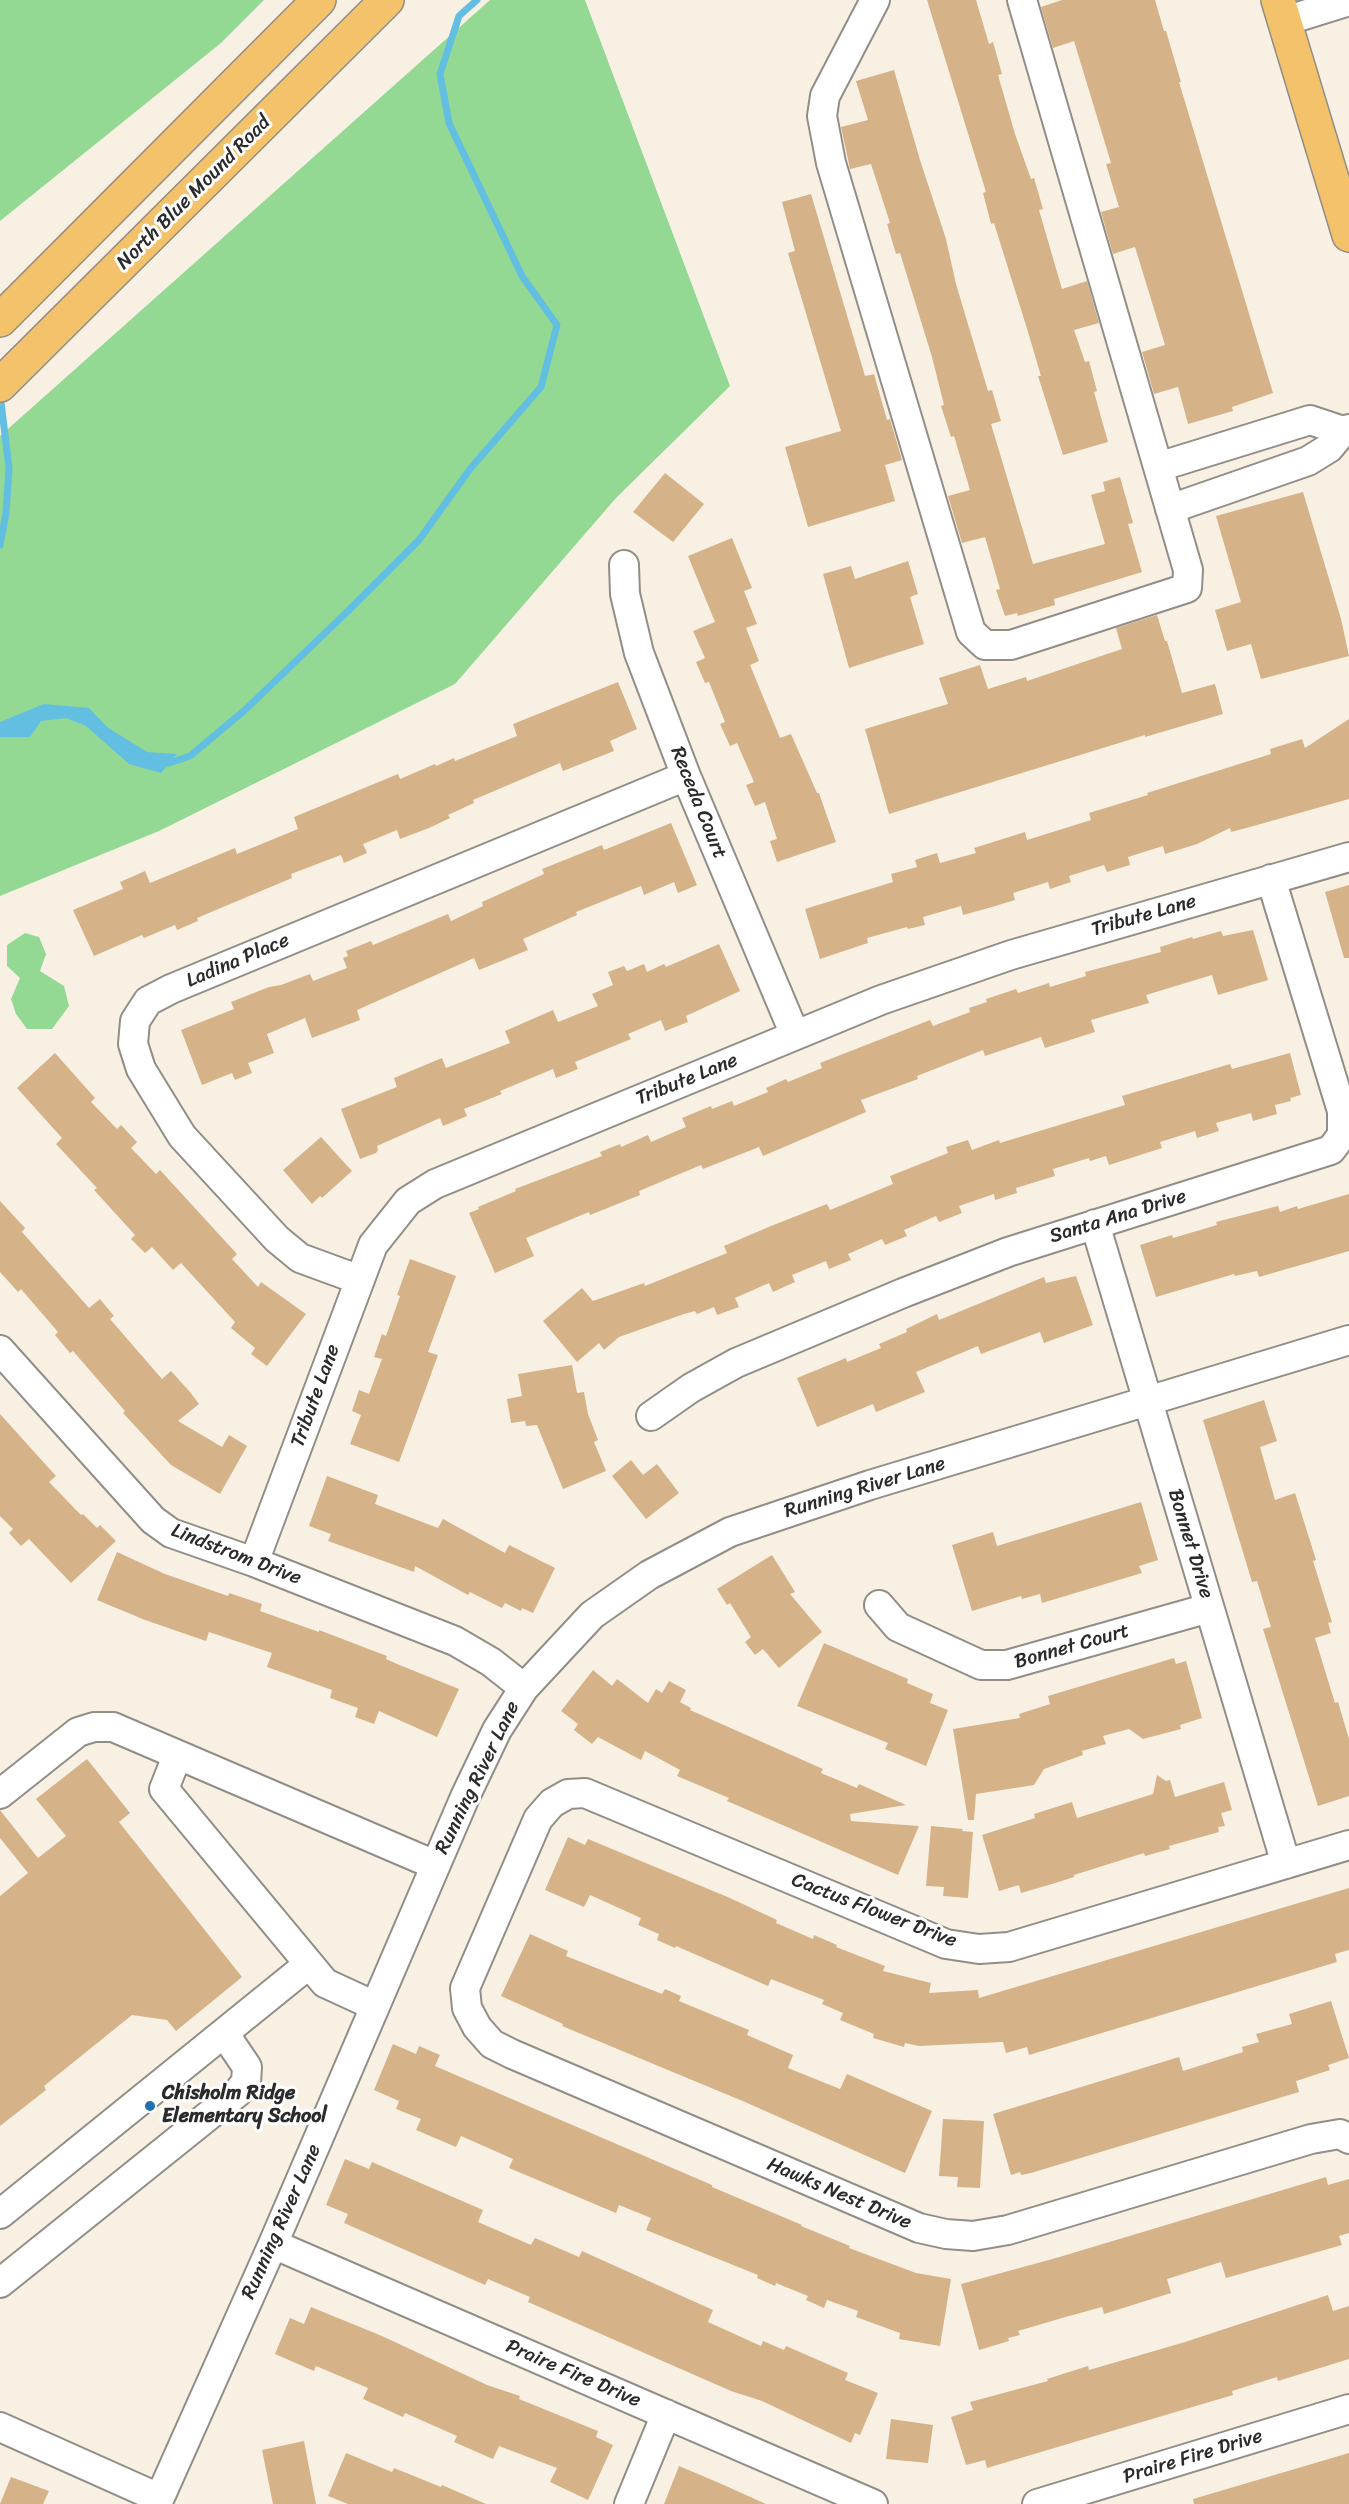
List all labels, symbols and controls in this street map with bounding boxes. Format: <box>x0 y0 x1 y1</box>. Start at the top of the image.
street label: North Blue Mound Road <box>112 111 276 275</box>
street label: Receda Court <box>665 743 731 863</box>
street label: Tribute Lane <box>1089 890 1199 942</box>
street label: Ladina Place <box>183 929 293 993</box>
street label: Tribute Lane <box>633 1049 741 1111</box>
street label: Santa Ana Drive <box>1047 1185 1189 1249</box>
street label: Tribute Lane <box>286 1341 346 1451</box>
street label: Running River Lane <box>782 1452 948 1524</box>
street label: Bonnet Drive <box>1162 1486 1218 1602</box>
street label: Lindstrom Drive <box>168 1519 304 1591</box>
street label: Bonnet Court <box>1012 1619 1132 1675</box>
street label: Running River Lane <box>431 1698 525 1858</box>
street label: Cactus Flower Drive <box>788 1868 960 1954</box>
place label: Chisholm Ridge Elementary School <box>162 2082 327 2129</box>
marker: Chisholm Ridge Elementary School <box>143 2099 157 2113</box>
street label: Running River Lane <box>237 2141 327 2303</box>
street label: Hawks Nest Drive <box>763 2153 915 2235</box>
street label: Praire Fire Drive <box>502 2335 644 2413</box>
street label: Praire Fire Drive <box>1120 2424 1266 2490</box>

